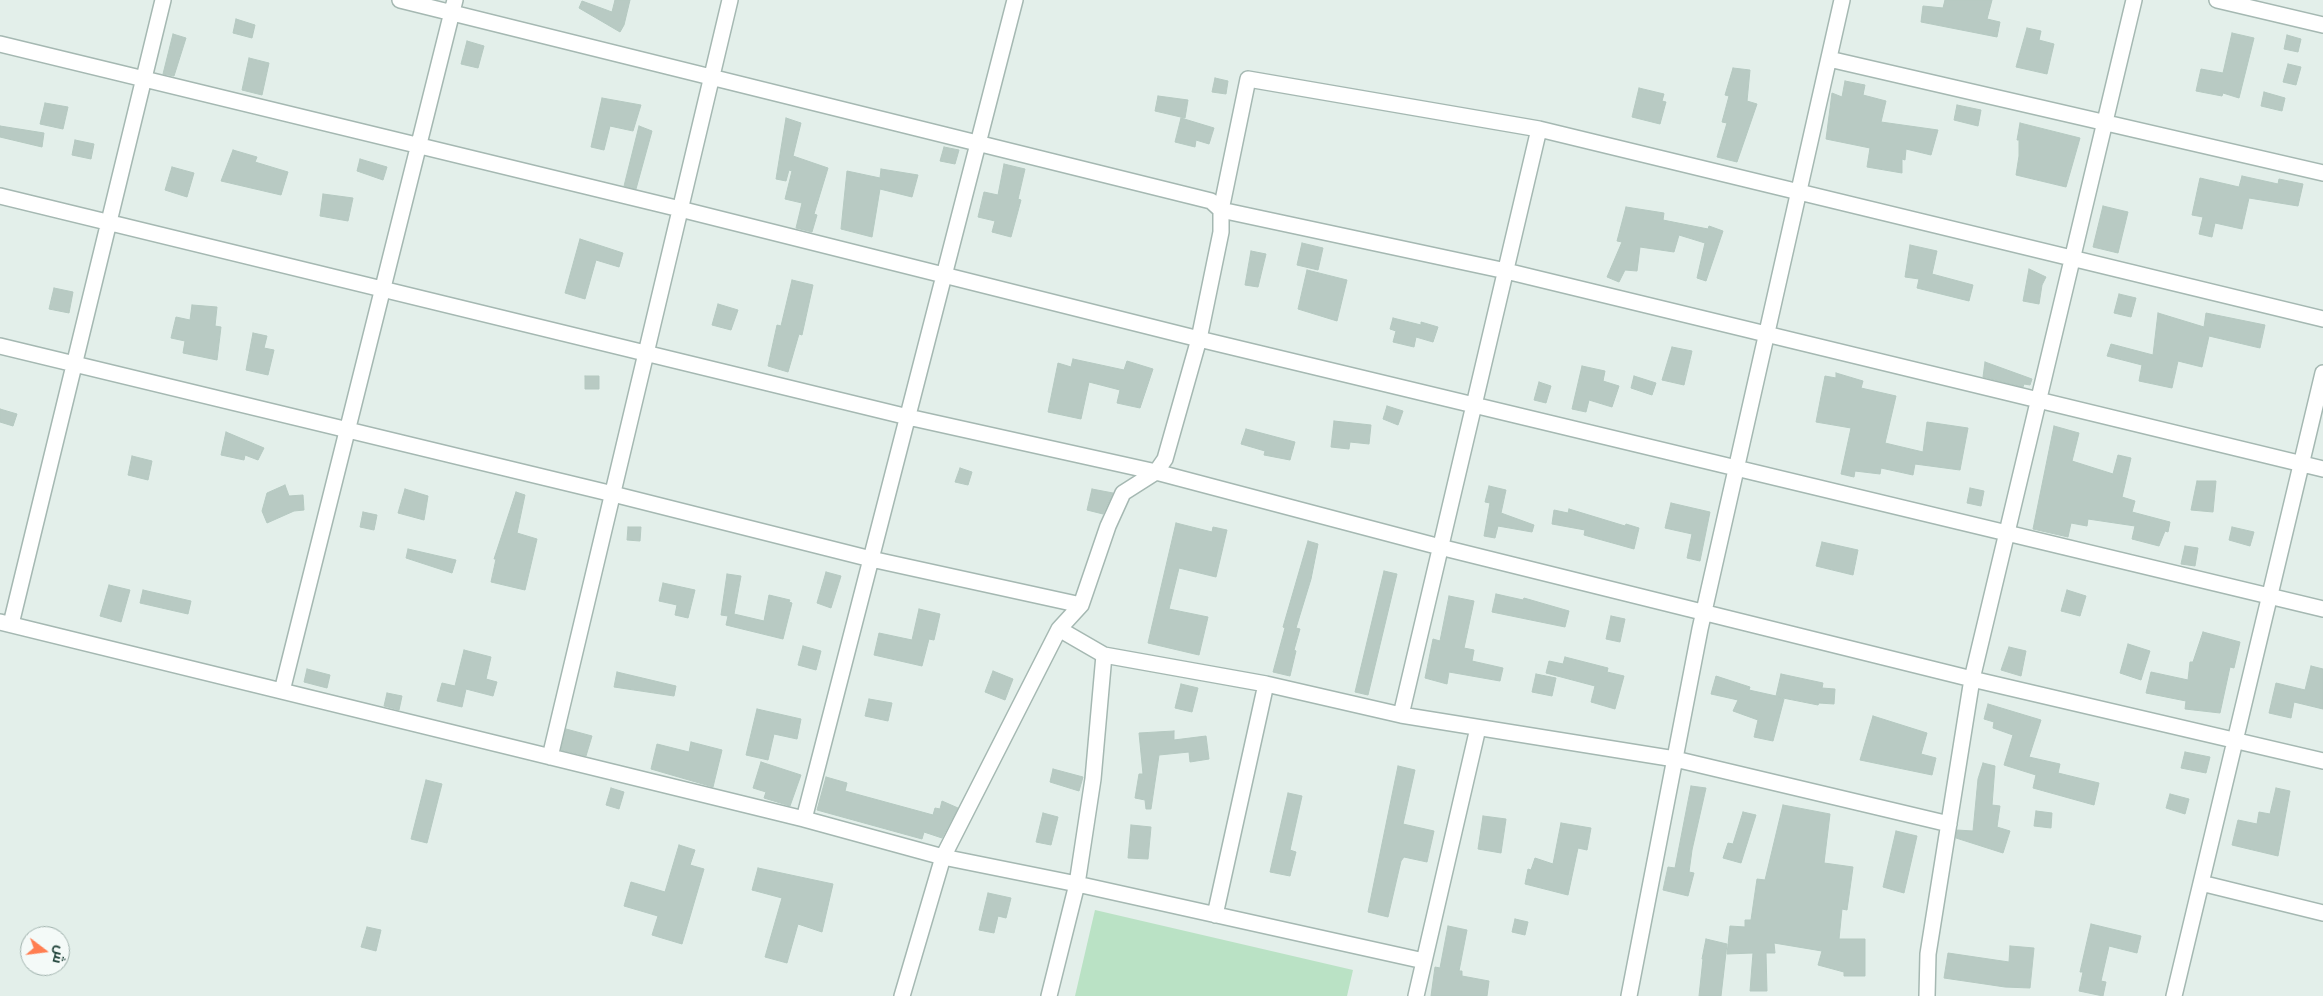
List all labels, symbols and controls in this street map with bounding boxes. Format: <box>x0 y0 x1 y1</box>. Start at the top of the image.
north arrow <box>20 926 70 976</box>
text: ش <box>47 943 71 966</box>

